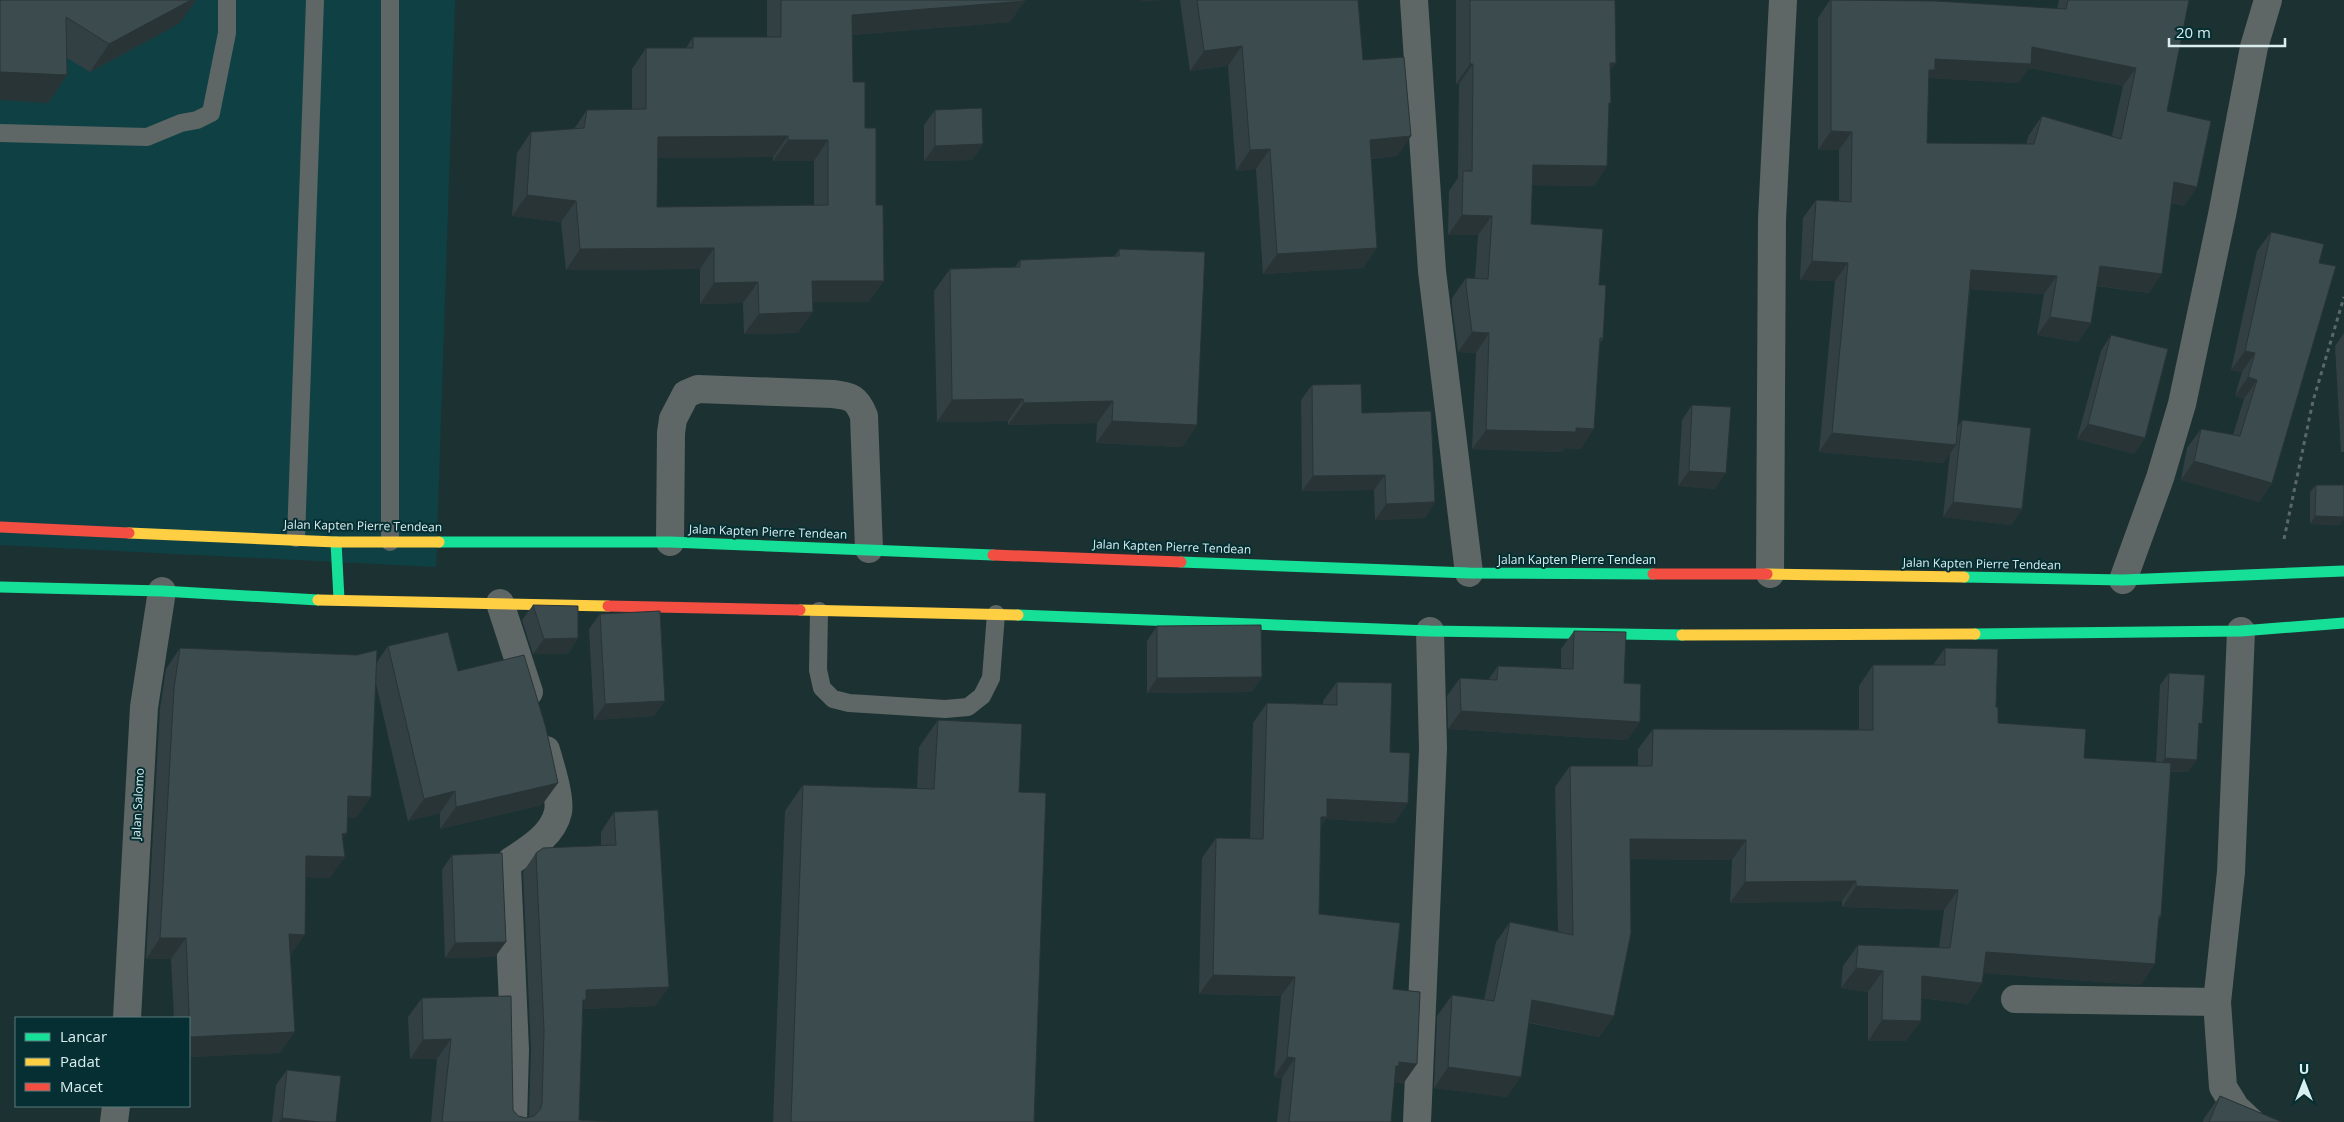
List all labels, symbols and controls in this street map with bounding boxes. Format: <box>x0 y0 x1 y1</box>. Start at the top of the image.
scale bar <box>2169 15 2285 47</box>
text: 20 m <box>2176 22 2211 42</box>
street label: Jalan Kapten Pierre Tendean <box>283 516 442 535</box>
street label: Jalan Kapten Pierre Tendean <box>688 520 847 543</box>
street label: Jalan Kapten Pierre Tendean <box>1092 535 1251 558</box>
street label: Jalan Kapten Pierre Tendean <box>1497 551 1656 568</box>
street label: Jalan Kapten Pierre Tendean <box>1902 554 2061 573</box>
street label: Jalan Salomo <box>127 768 148 841</box>
legend <box>15 1017 190 1107</box>
text: Lancar <box>60 1026 107 1046</box>
text: Padat <box>60 1051 100 1071</box>
north arrow <box>2279 1057 2329 1107</box>
text: U <box>2299 1059 2309 1078</box>
text: Macet <box>60 1076 103 1096</box>

